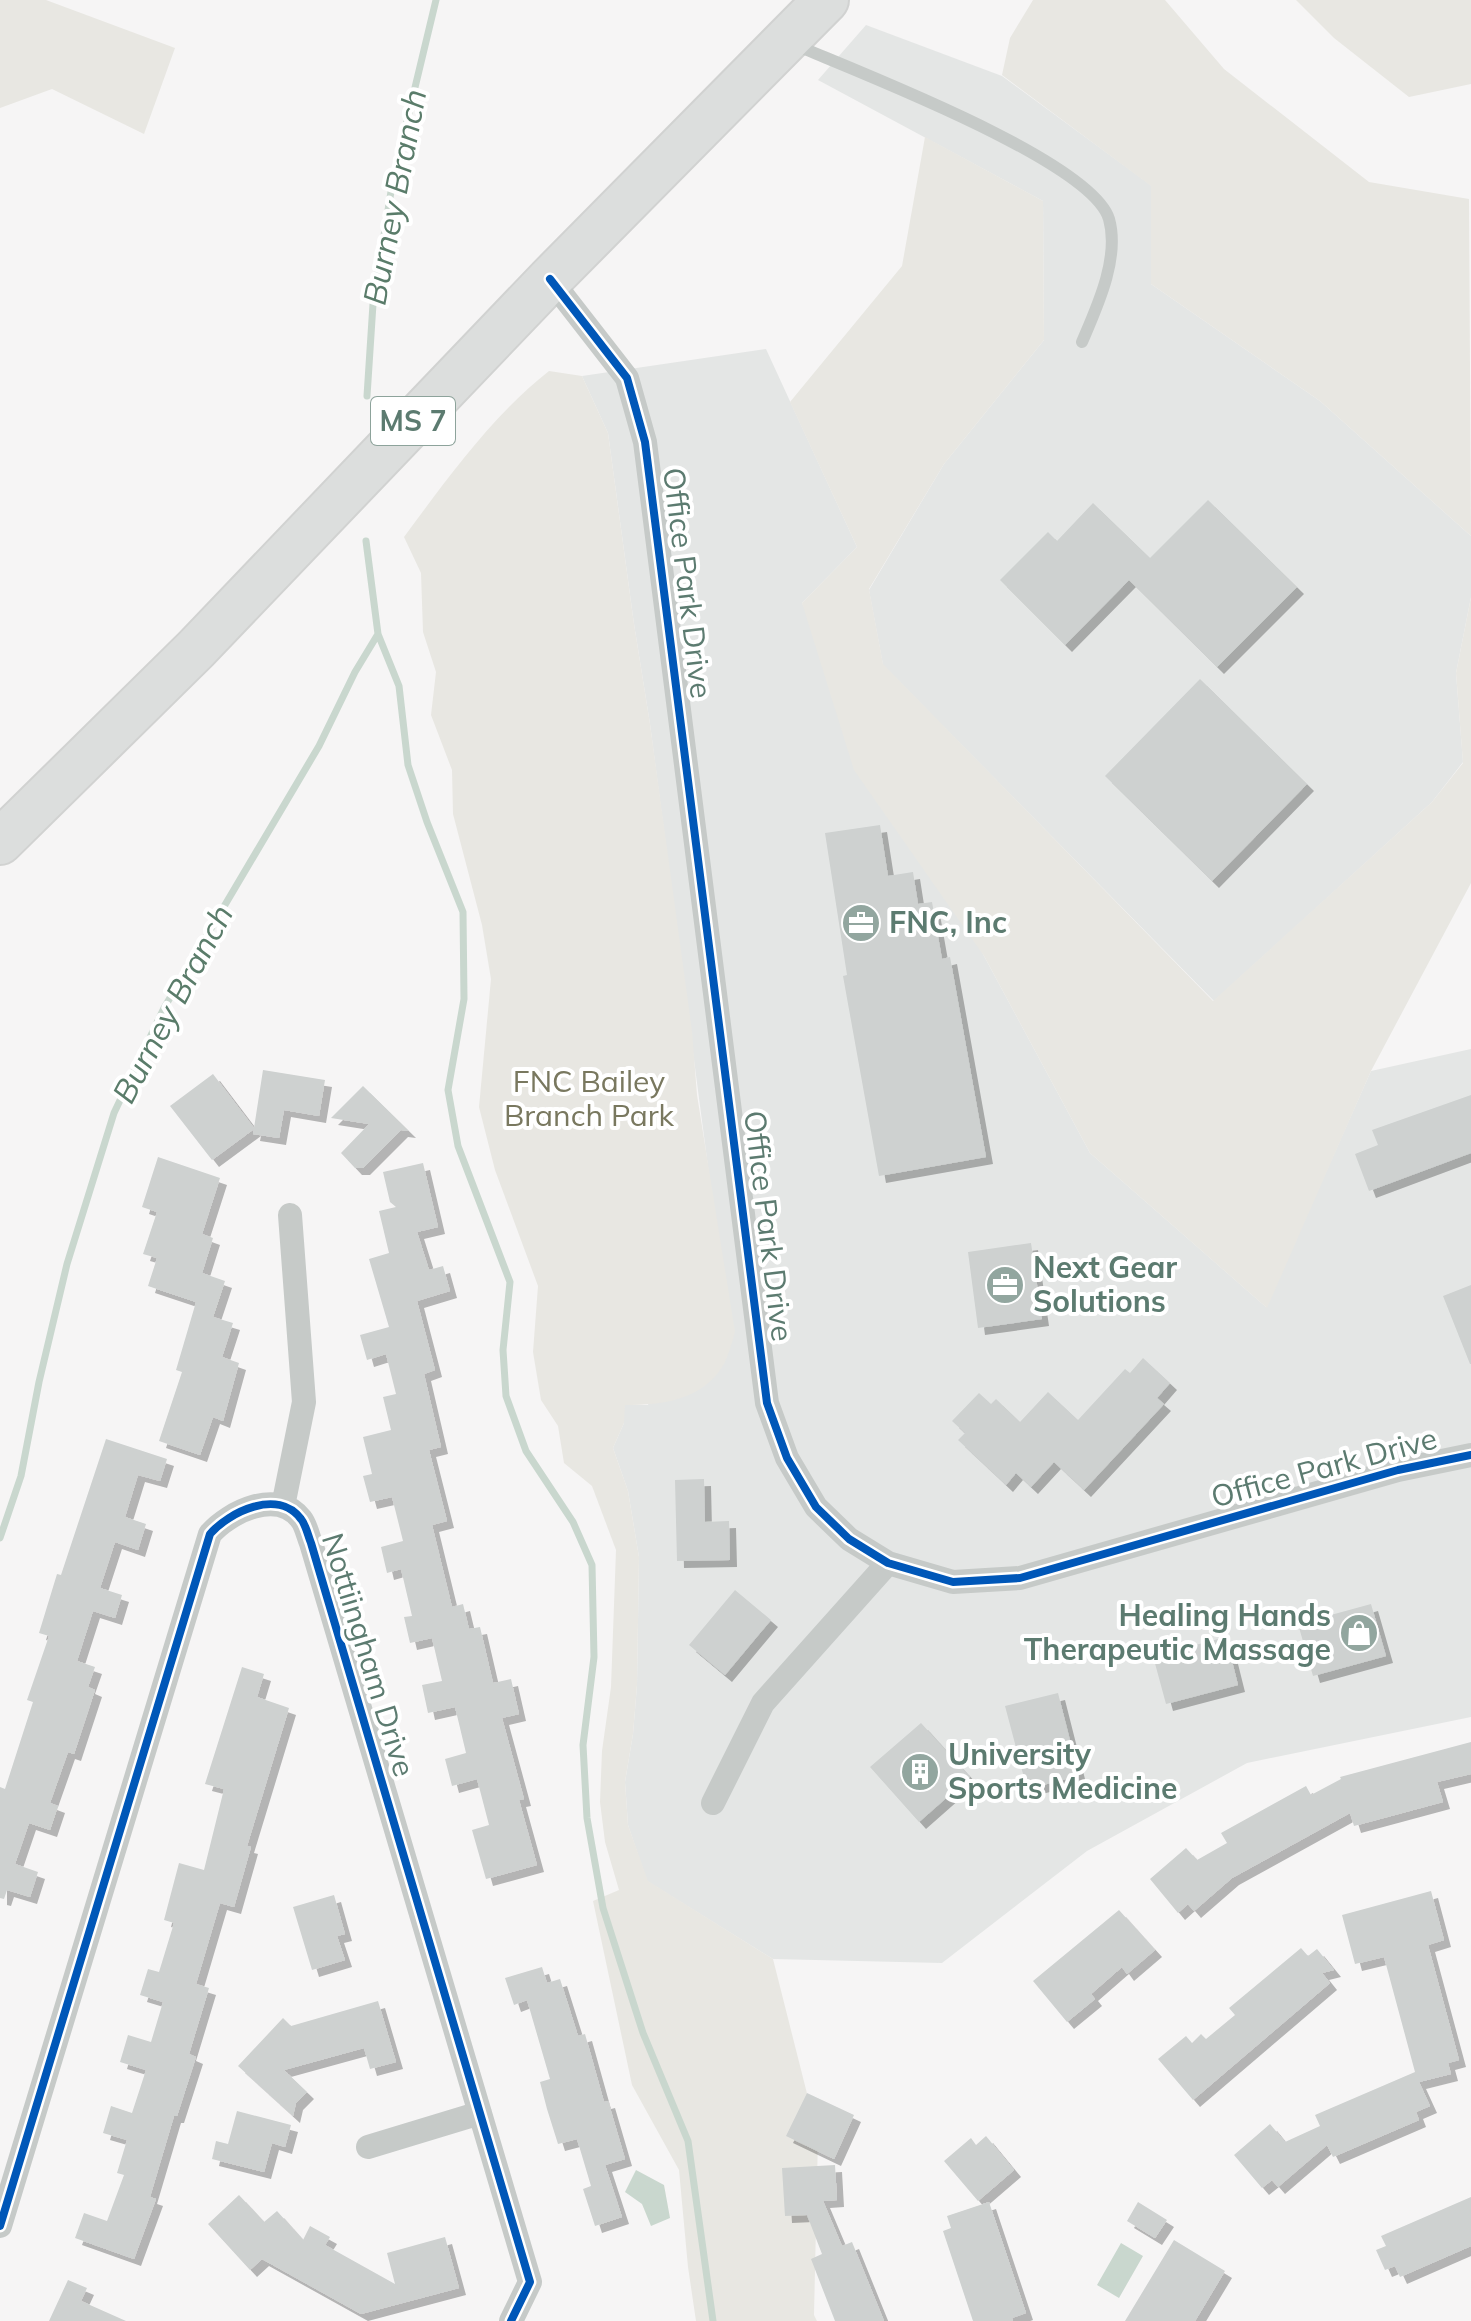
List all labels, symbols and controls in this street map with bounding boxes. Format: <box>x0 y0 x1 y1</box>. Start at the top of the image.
water label: Burney Branch <box>354 86 435 308</box>
road number: MS 7 <box>371 397 455 445</box>
street label: Office Park Drive <box>655 465 721 700</box>
water label: Burney Branch <box>103 897 241 1110</box>
office icon: FNC, Inc <box>840 902 882 944</box>
place label: FNC, Inc <box>889 903 1007 941</box>
park label: FNC Bailey Branch Park <box>504 1062 675 1134</box>
street label: Office Park Drive <box>736 1108 802 1343</box>
place label: Next Gear Solutions <box>1033 1248 1177 1320</box>
office icon: Next Gear Solutions <box>984 1264 1026 1306</box>
street label: Office Park Drive <box>1207 1419 1441 1515</box>
street label: Nottiingham Drive <box>314 1529 424 1781</box>
place label: Healing Hands Therapeutic Massage <box>1024 1596 1331 1668</box>
shop icon: Healing Hands Therapeutic Massage <box>1338 1612 1380 1654</box>
place label: University Sports Medicine <box>948 1735 1177 1807</box>
building icon: University Sports Medicine <box>899 1751 941 1793</box>

